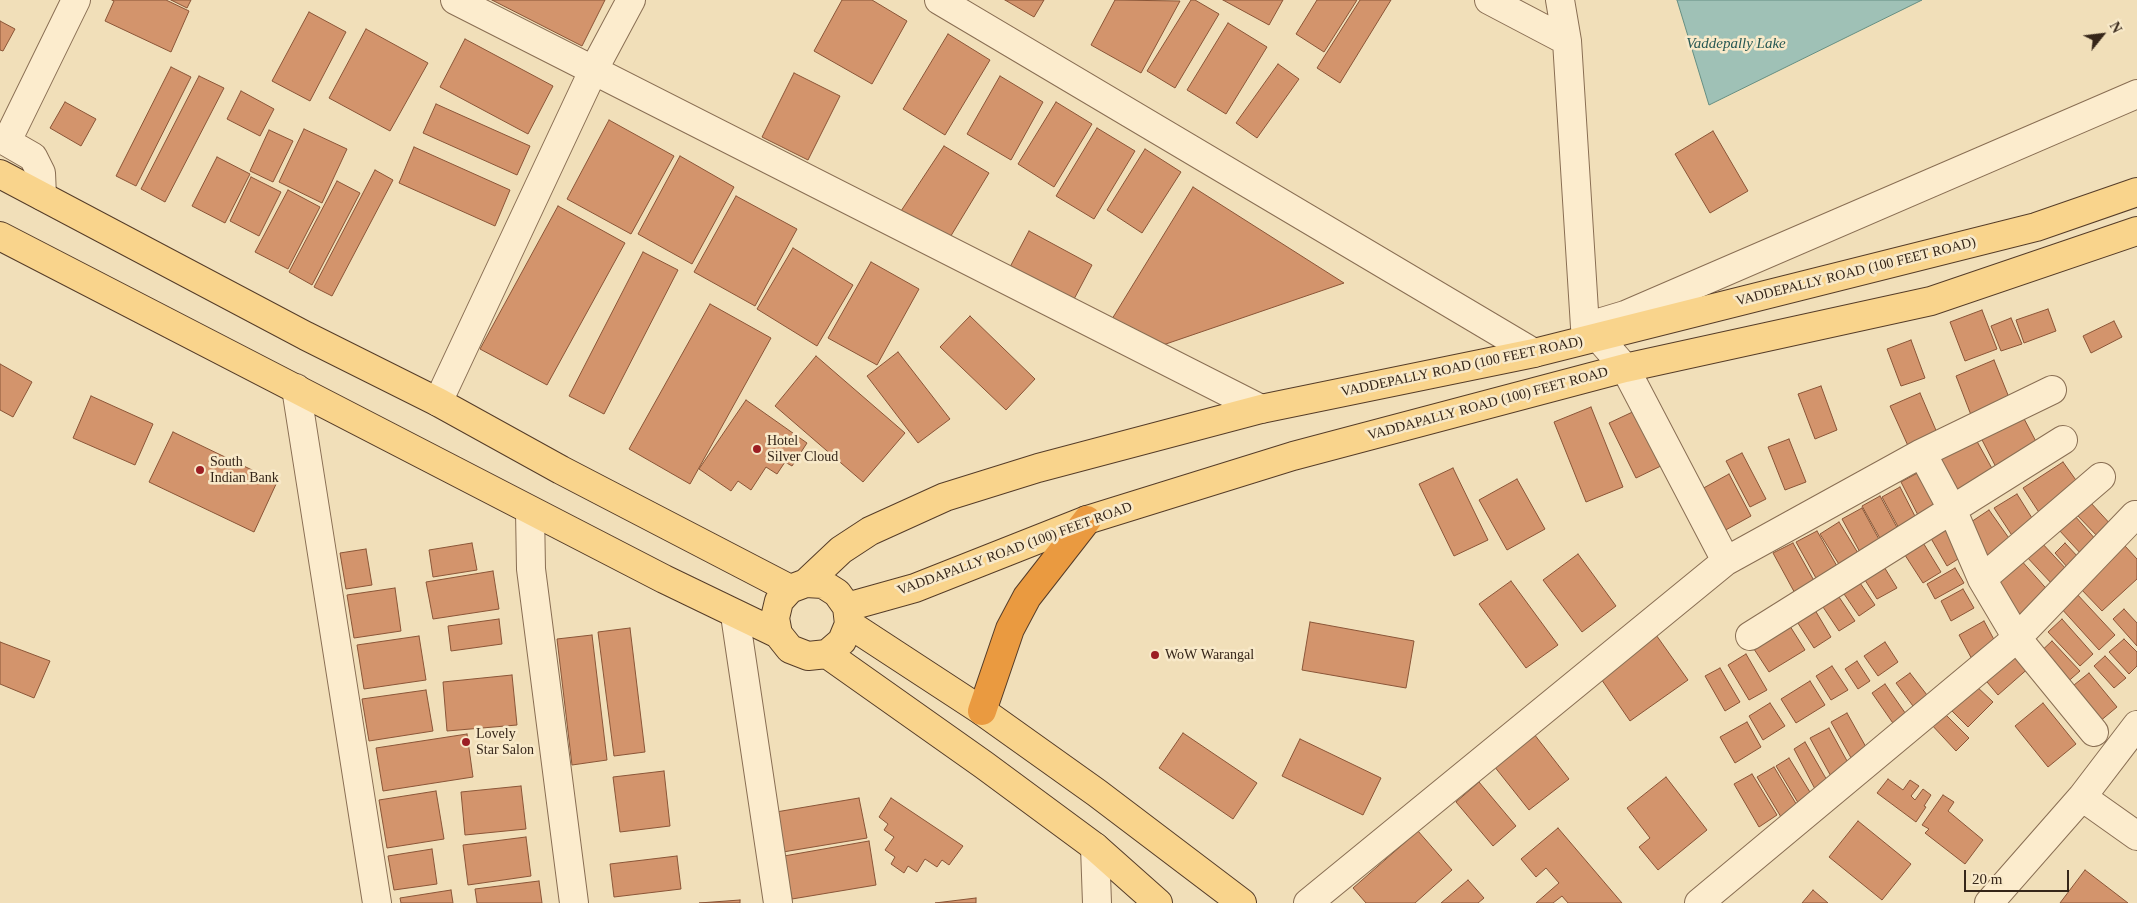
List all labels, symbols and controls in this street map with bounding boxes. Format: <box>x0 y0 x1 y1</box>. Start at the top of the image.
north arrow <box>2077 10 2127 60</box>
text: N <box>2107 19 2125 36</box>
water label: Vaddepally Lake <box>1686 35 1786 53</box>
street label: VADDEPALLY ROAD (100 FEET ROAD) <box>1734 234 1978 310</box>
street label: VADDEPALLY ROAD (100 FEET ROAD) <box>1340 333 1584 401</box>
street label: VADDAPALLY ROAD (100) FEET ROAD <box>1366 364 1610 444</box>
place label: Hotel Silver Cloud <box>767 433 838 466</box>
marker: Hotel Silver Cloud <box>751 443 763 455</box>
place label: South Indian Bank <box>210 454 279 487</box>
marker: South Indian Bank <box>194 464 206 476</box>
street label: VADDAPALLY ROAD (100) FEET ROAD <box>895 499 1135 599</box>
place label: WoW Warangal <box>1165 647 1254 663</box>
marker: WoW Warangal <box>1149 649 1161 661</box>
place label: Lovely Star Salon <box>476 726 534 759</box>
marker: Lovely Star Salon <box>460 736 472 748</box>
scale bar <box>1967 860 2072 892</box>
text: 20 m <box>1972 871 2002 887</box>

